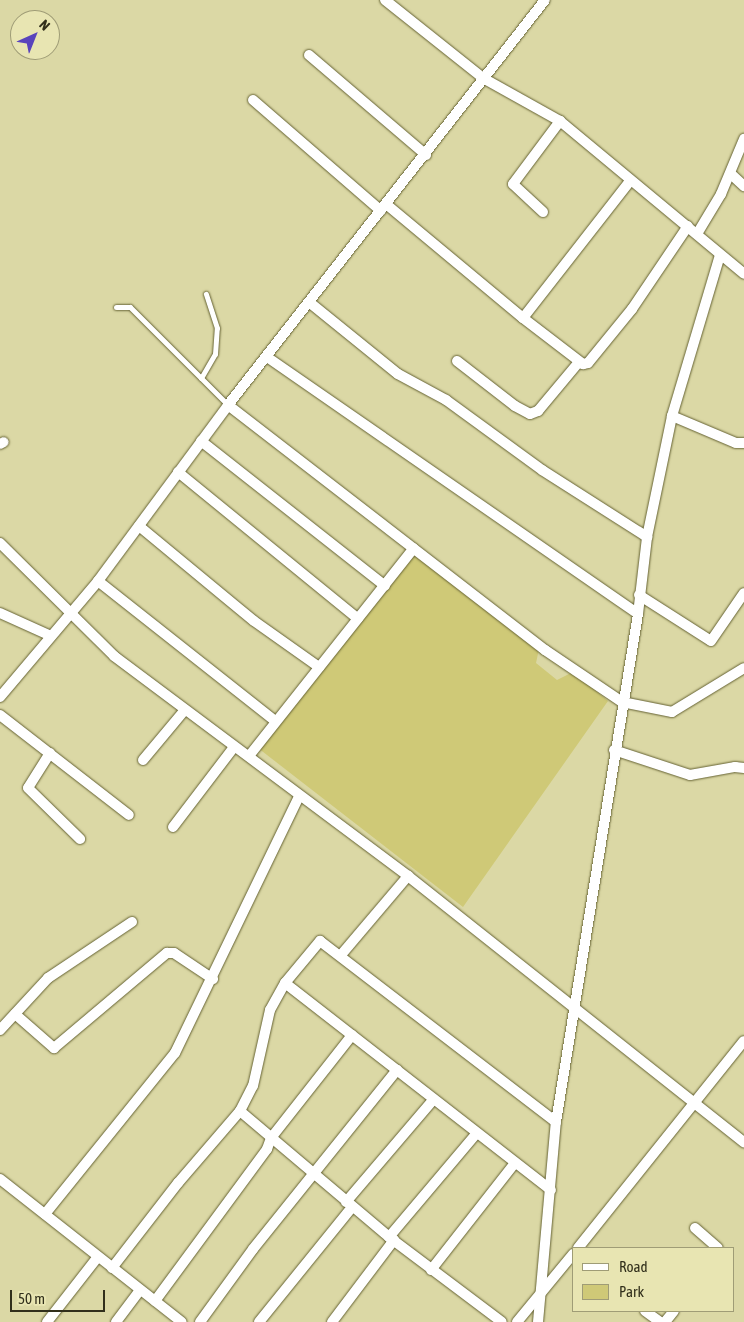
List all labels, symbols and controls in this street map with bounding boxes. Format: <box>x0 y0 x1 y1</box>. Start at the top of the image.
north arrow <box>10 10 60 60</box>
text: N <box>36 16 53 34</box>
legend <box>572 1247 734 1312</box>
text: Road <box>619 1258 648 1275</box>
scale bar <box>12 1280 108 1312</box>
text: Park <box>619 1283 644 1300</box>
text: 50 m <box>18 1290 45 1307</box>

